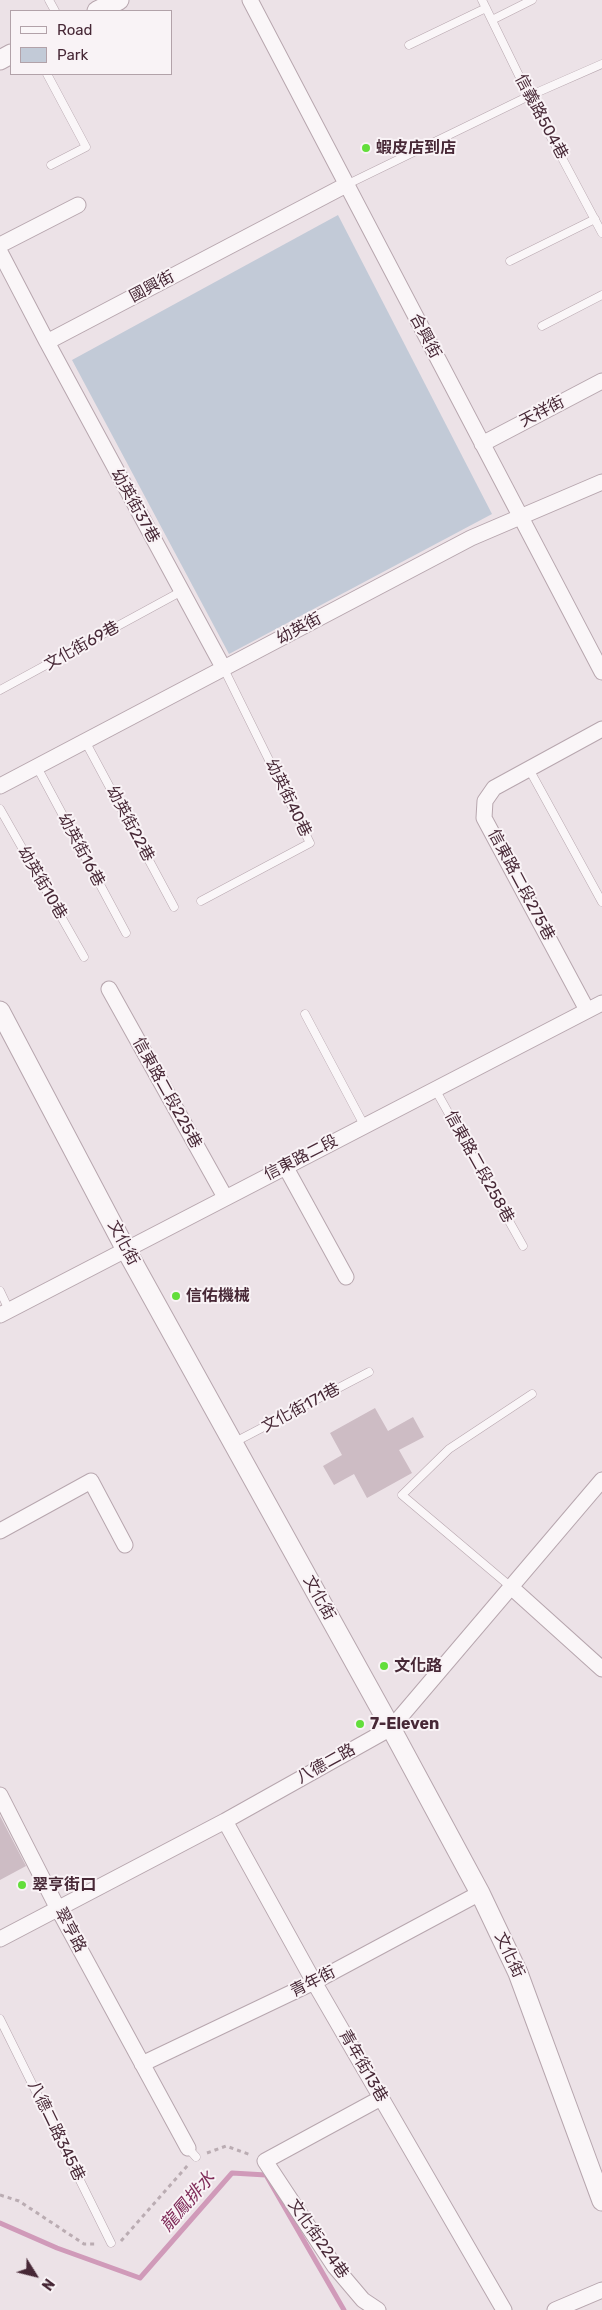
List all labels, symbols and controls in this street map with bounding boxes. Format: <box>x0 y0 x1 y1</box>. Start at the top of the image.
legend <box>10 10 172 75</box>
text: Road <box>57 21 93 39</box>
text: Park <box>57 46 88 64</box>
street label: 信義路504巷 <box>511 71 571 163</box>
place label: 蝦皮店到店 <box>376 138 456 158</box>
marker: 蝦皮店到店 <box>360 142 372 154</box>
street label: 國興街 <box>126 267 178 307</box>
street label: 合興街 <box>405 310 445 362</box>
street label: 天祥街 <box>516 393 568 431</box>
street label: 幼英街37巷 <box>107 466 163 546</box>
street label: 幼英街 <box>273 609 325 649</box>
street label: 文化街69巷 <box>41 617 123 675</box>
street label: 幼英街40巷 <box>261 756 315 840</box>
street label: 幼英街22巷 <box>102 783 158 865</box>
street label: 幼英街16巷 <box>54 810 108 890</box>
street label: 信東路二段275巷 <box>484 826 558 944</box>
street label: 幼英街10巷 <box>13 843 71 923</box>
street label: 信東路二段225巷 <box>128 1034 206 1152</box>
street label: 信東路二段258巷 <box>440 1108 518 1226</box>
street label: 信東路二段 <box>261 1131 341 1185</box>
street label: 文化街 <box>103 1217 143 1269</box>
place label: 信佑機械 <box>186 1286 250 1306</box>
marker: 信佑機械 <box>170 1290 182 1302</box>
street label: 文化街171巷 <box>259 1379 343 1437</box>
street label: 文化街 <box>299 1572 339 1624</box>
place label: 文化路 <box>394 1656 442 1676</box>
marker: 文化路 <box>378 1660 390 1672</box>
place label: 7-Eleven <box>370 1714 439 1734</box>
marker: 7-Eleven <box>354 1718 366 1730</box>
street label: 八德二路 <box>293 1740 359 1788</box>
place label: 翠亨街口 <box>32 1875 96 1895</box>
marker: 翠亨街口 <box>16 1879 28 1891</box>
street label: 翠亨路 <box>50 1904 90 1956</box>
street label: 文化街 <box>490 1929 528 1981</box>
street label: 青年街 <box>287 1963 339 2001</box>
street label: 青年街13巷 <box>335 2026 391 2106</box>
street label: 八德二路345巷 <box>23 2078 89 2184</box>
water label: 龍鳳排水 <box>156 2168 220 2236</box>
street label: 文化街224巷 <box>284 2196 352 2282</box>
north arrow <box>10 2250 60 2300</box>
text: N <box>38 2275 57 2293</box>

